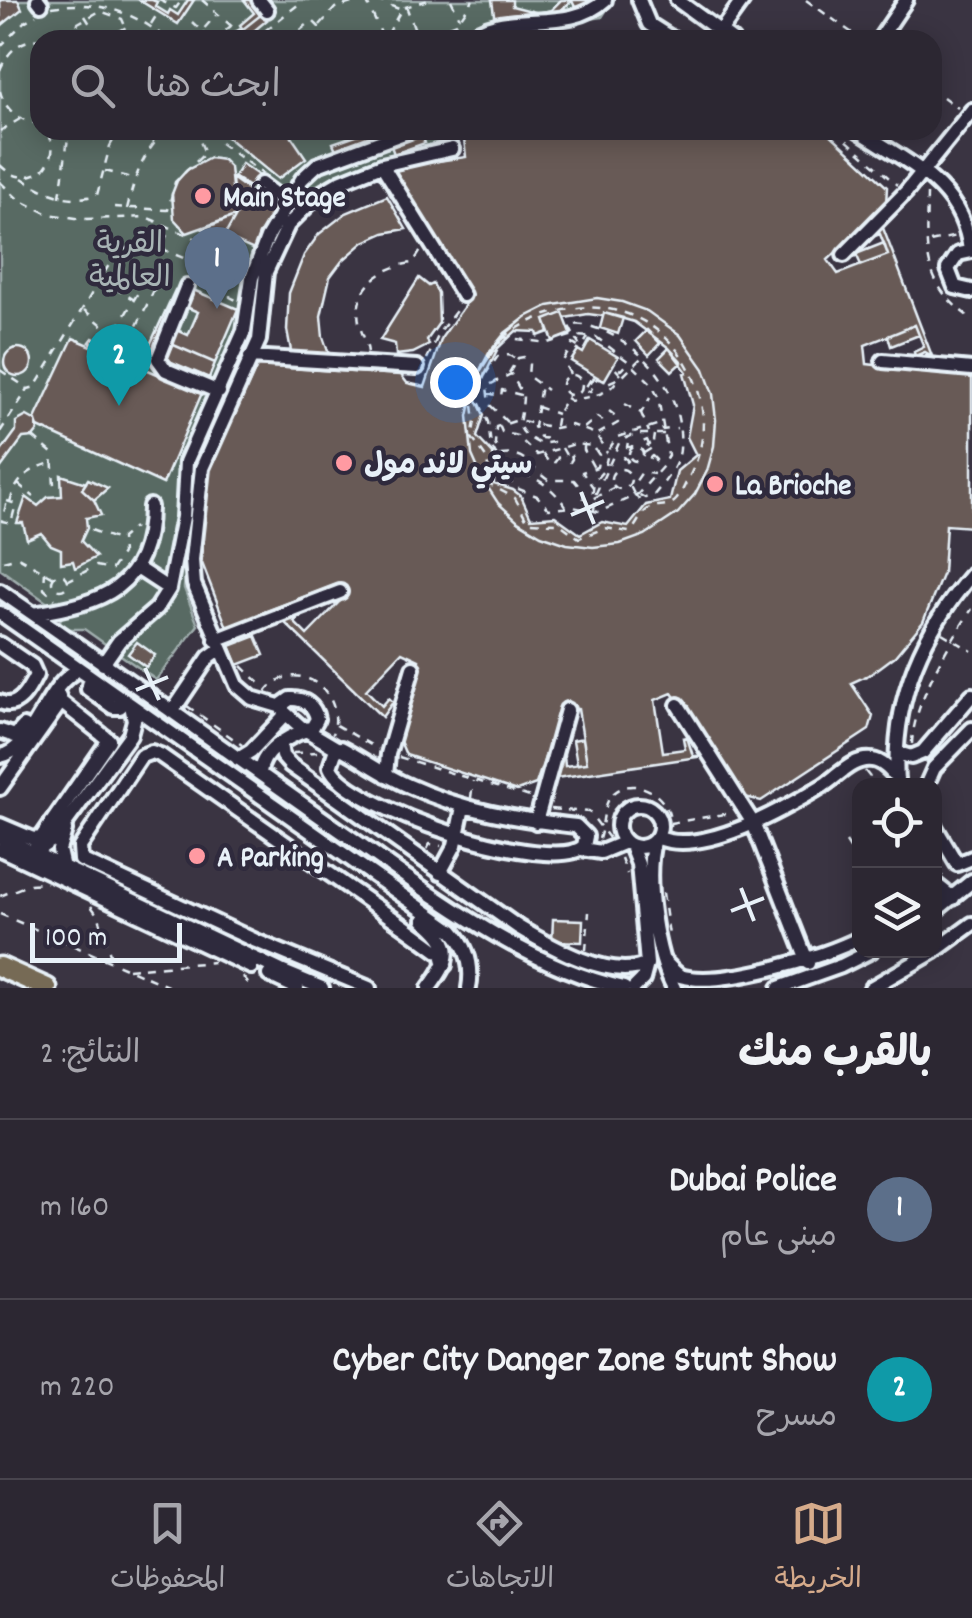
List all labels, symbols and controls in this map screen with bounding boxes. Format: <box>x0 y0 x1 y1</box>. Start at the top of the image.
search box <box>30 30 942 140</box>
icon: search <box>65 58 120 113</box>
text: ابحث هنا <box>145 61 281 116</box>
place label: Main Stage <box>223 179 346 222</box>
marker: Main Stage <box>192 185 214 207</box>
park label: القرية العالمية <box>89 225 171 302</box>
pin: 1 <box>184 226 250 309</box>
pin: 2 <box>86 324 152 406</box>
your location <box>430 357 481 408</box>
place label: سيتي لاند مول <box>364 446 533 489</box>
marker: سيتي لاند مول <box>333 452 355 474</box>
place label: La Brioche <box>735 467 851 510</box>
marker: La Brioche <box>704 473 726 495</box>
map controls <box>852 778 942 958</box>
button: locate <box>852 778 942 868</box>
place label: A Parking <box>217 839 324 882</box>
marker: A Parking <box>186 845 208 867</box>
button: layers <box>852 868 942 958</box>
scale bar <box>30 918 182 963</box>
text: 100 m <box>45 920 107 960</box>
text: بالقرب منك <box>738 1027 932 1087</box>
text: النتائج: 2 <box>40 1033 140 1079</box>
text: Dubai Police <box>669 1155 837 1210</box>
text: 160 m <box>40 1186 109 1232</box>
text: 1 <box>896 1186 903 1232</box>
text: مبنى عام <box>720 1216 837 1262</box>
text: Cyber City Danger Zone Stunt Show <box>332 1335 837 1390</box>
text: 220 m <box>40 1366 115 1412</box>
text: 2 <box>893 1366 907 1412</box>
text: مسرح <box>756 1396 837 1442</box>
tab: المحفوظات <box>110 1496 226 1602</box>
tab: الاتجاهات <box>446 1496 554 1602</box>
tab: الخريطة <box>774 1496 862 1602</box>

